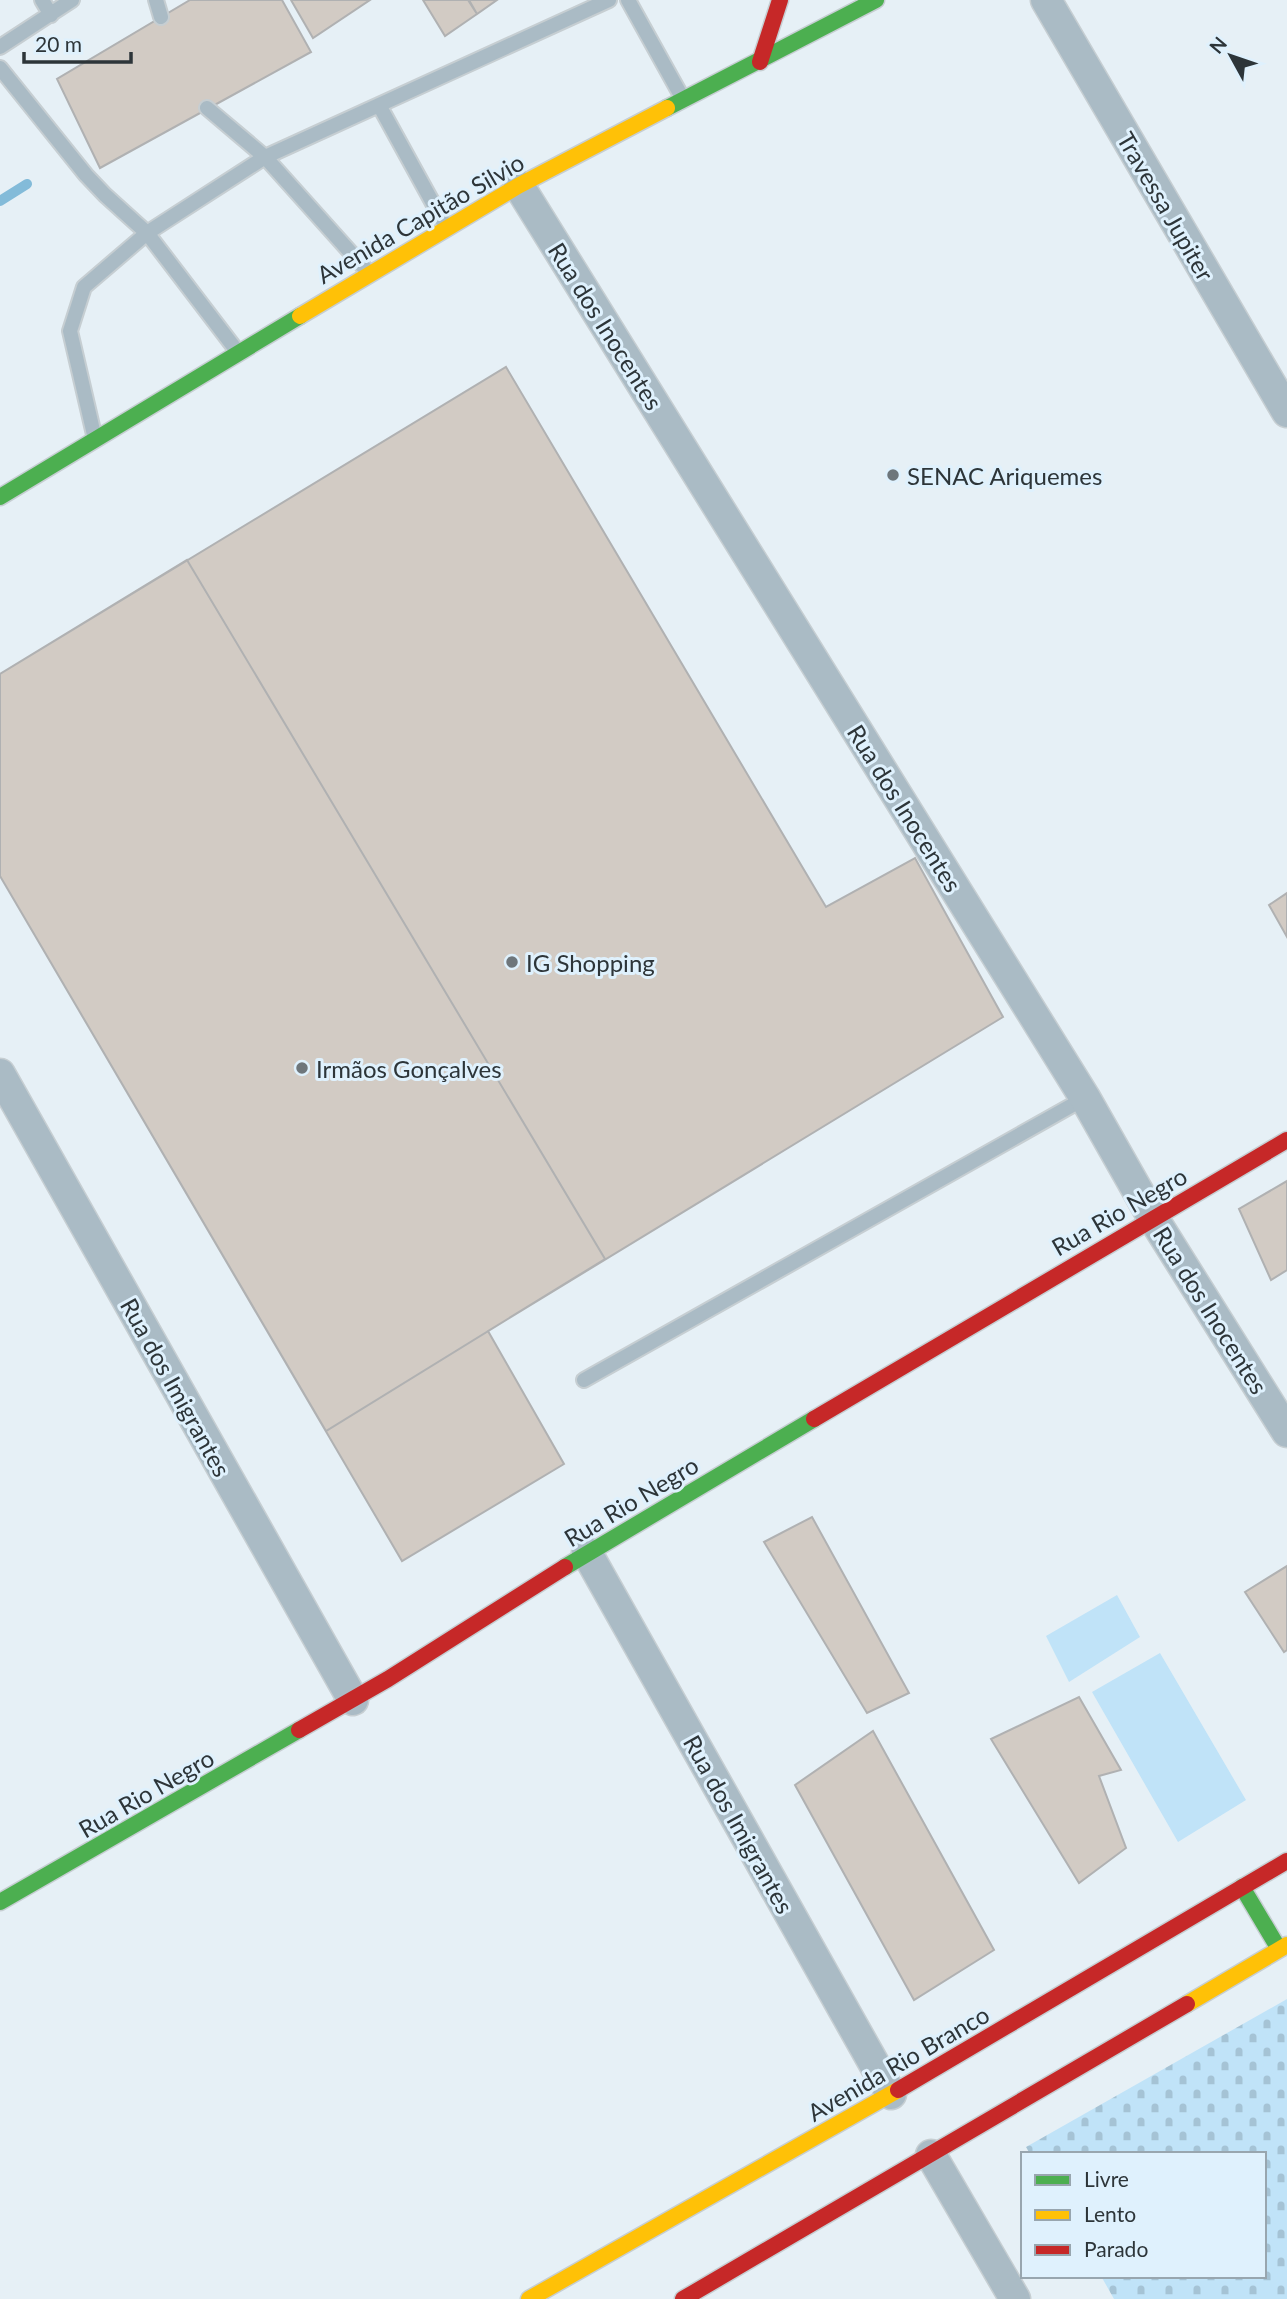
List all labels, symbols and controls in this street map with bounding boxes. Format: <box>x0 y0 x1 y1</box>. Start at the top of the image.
scale bar <box>24 21 131 65</box>
north arrow <box>1196 21 1266 91</box>
text: 20 m <box>35 31 82 56</box>
text: N <box>1204 32 1231 58</box>
street label: Travessa Jupiter <box>1112 126 1220 286</box>
street label: Avenida Capitão Silvio <box>311 147 529 289</box>
street label: Rua dos Inocentes <box>543 237 669 415</box>
place label: SENAC Ariquemes <box>907 461 1102 490</box>
marker: SENAC Ariquemes <box>885 467 901 483</box>
street label: Rua dos Inocentes <box>842 719 968 897</box>
place label: IG Shopping <box>526 948 655 977</box>
marker: IG Shopping <box>504 954 520 970</box>
place label: Irmãos Gonçalves <box>316 1054 502 1083</box>
marker: Irmãos Gonçalves <box>294 1060 310 1076</box>
street label: Rua Rio Negro <box>1046 1161 1192 1261</box>
street label: Rua dos Inocentes <box>1148 1221 1274 1399</box>
street label: Rua dos Imigrantes <box>115 1293 237 1481</box>
street label: Rua Rio Negro <box>559 1450 703 1552</box>
street label: Rua dos Imigrantes <box>678 1730 800 1918</box>
street label: Rua Rio Negro <box>73 1743 219 1843</box>
street label: Avenida Rio Branco <box>802 1999 994 2127</box>
legend <box>1021 2152 1266 2278</box>
text: Livre <box>1084 2166 1129 2191</box>
text: Lento <box>1084 2201 1136 2226</box>
text: Parado <box>1084 2236 1148 2261</box>

